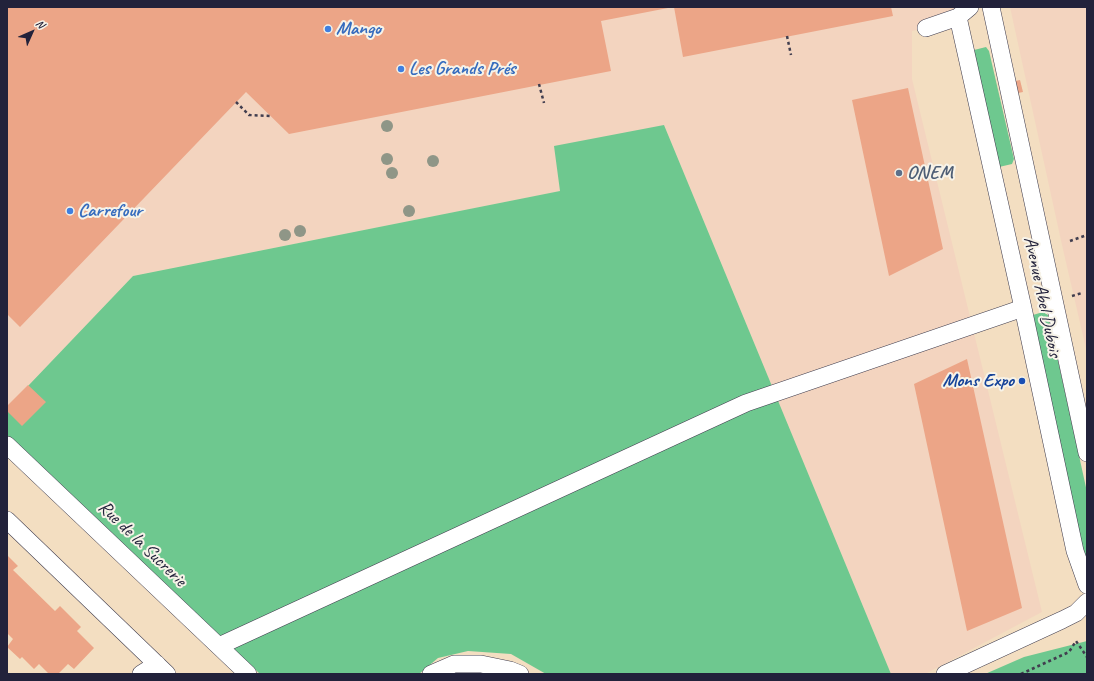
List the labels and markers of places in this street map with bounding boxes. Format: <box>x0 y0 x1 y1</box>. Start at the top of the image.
place label: Mango <box>336 18 381 40</box>
marker: Mango <box>323 24 333 34</box>
place label: Les Grands Prés <box>409 58 515 80</box>
marker: Les Grands Prés <box>396 64 406 74</box>
place label: ONEM <box>907 162 953 184</box>
marker: ONEM <box>894 168 904 178</box>
place label: Carrefour <box>78 200 142 222</box>
marker: Carrefour <box>65 206 75 216</box>
place label: Mons Expo <box>942 370 1014 392</box>
marker: Mons Expo <box>1017 376 1027 386</box>

